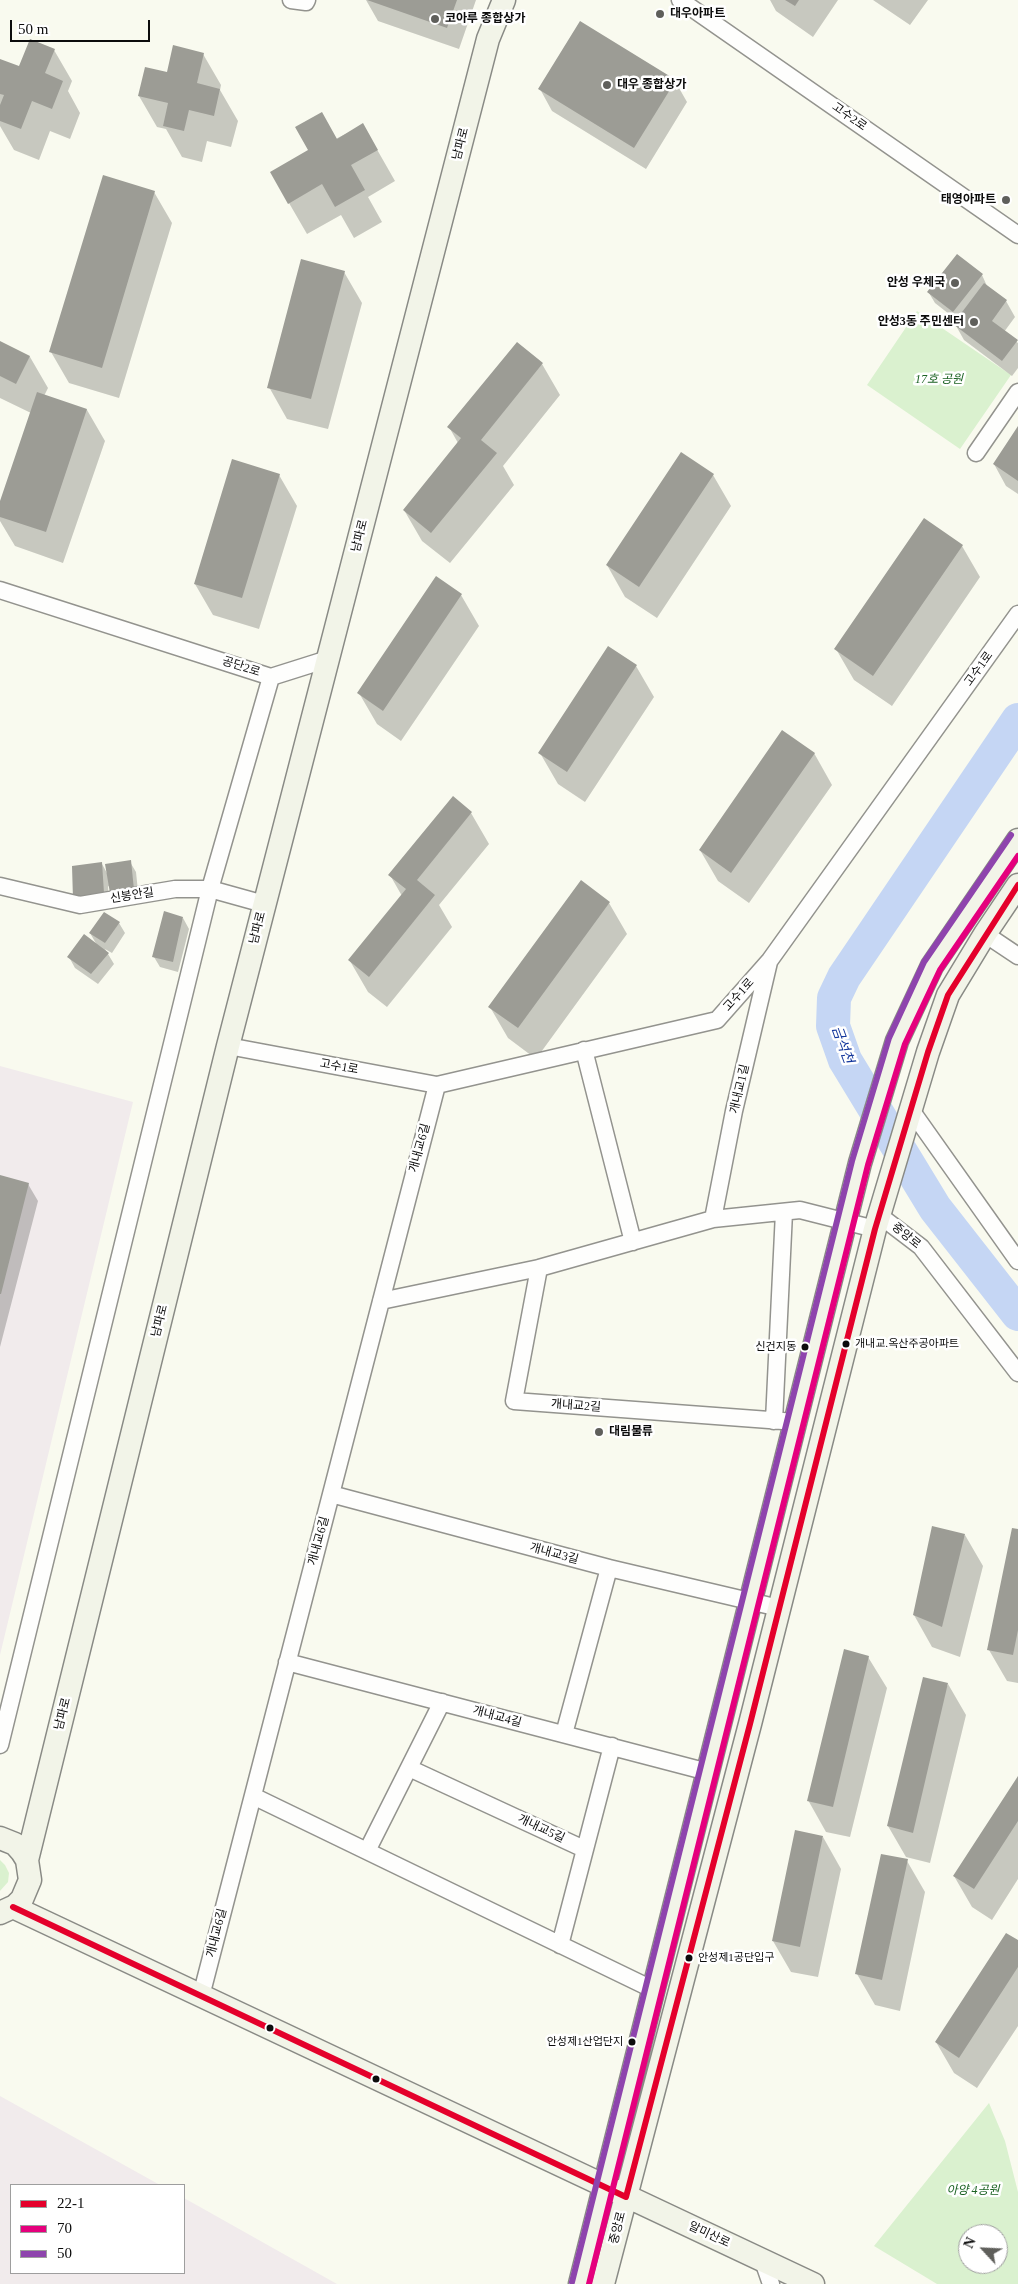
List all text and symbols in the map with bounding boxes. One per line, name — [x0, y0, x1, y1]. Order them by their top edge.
place label: 대우아파트 — [670, 7, 725, 21]
marker: 대우아파트 — [654, 8, 666, 20]
scale bar — [12, 10, 152, 42]
place label: 코아루 종합상가 — [445, 12, 525, 26]
marker: 코아루 종합상가 — [429, 13, 441, 25]
text: 50 m — [18, 21, 48, 37]
place label: 대우 종합상가 — [617, 78, 686, 92]
marker: 대우 종합상가 — [601, 79, 613, 91]
street label: 고수2로 — [829, 100, 869, 134]
street label: 남파로 — [450, 126, 472, 162]
place label: 태영아파트 — [941, 193, 996, 207]
marker: 태영아파트 — [1000, 194, 1012, 206]
place label: 안성 우체국 — [887, 276, 945, 290]
marker: 안성 우체국 — [949, 277, 961, 289]
place label: 안성3동 주민센터 — [878, 315, 964, 329]
marker: 안성3동 주민센터 — [968, 316, 980, 328]
park label: 17호 공원 — [915, 373, 963, 387]
street label: 남파로 — [349, 518, 371, 554]
street label: 고수1로 — [962, 649, 996, 689]
street label: 공단2로 — [220, 654, 262, 680]
street label: 신봉안길 — [109, 885, 155, 907]
street label: 남파로 — [247, 910, 269, 946]
street label: 고수1로 — [721, 976, 757, 1014]
water label: 금석천 — [827, 1024, 857, 1066]
street label: 고수1로 — [318, 1057, 360, 1077]
street label: 개내교1길 — [727, 1063, 753, 1115]
street label: 개내교6길 — [407, 1122, 433, 1174]
street label: 중앙로 — [889, 1220, 923, 1252]
street label: 남파로 — [149, 1303, 171, 1339]
place label: 개내교.옥산주공아파트 — [855, 1337, 959, 1351]
marker: 개내교.옥산주공아파트 — [841, 1339, 851, 1349]
place label: 신건지동 — [756, 1340, 796, 1354]
marker: 신건지동 — [800, 1342, 810, 1352]
street label: 개내교2길 — [550, 1397, 602, 1415]
place label: 대림물류 — [609, 1425, 653, 1439]
marker: 대림물류 — [593, 1426, 605, 1438]
street label: 개내교6길 — [306, 1515, 332, 1567]
street label: 개내교3길 — [528, 1541, 580, 1567]
street label: 남파로 — [52, 1696, 74, 1732]
street label: 개내교4길 — [471, 1704, 523, 1730]
street label: 개내교5길 — [515, 1812, 567, 1846]
street label: 개내교6길 — [204, 1907, 230, 1959]
place label: 안성제1공단입구 — [698, 1951, 774, 1965]
marker: 안성제1공단입구 — [684, 1953, 694, 1963]
unlabelled marker — [265, 2023, 275, 2033]
place label: 안성제1산업단지 — [547, 2035, 623, 2049]
marker: 안성제1산업단지 — [627, 2037, 637, 2047]
unlabelled marker — [371, 2074, 381, 2084]
legend — [10, 2184, 185, 2274]
park label: 아양 4공원 — [946, 2184, 1000, 2198]
text: 22-1 — [57, 2195, 85, 2211]
street label: 중앙로 — [607, 2210, 629, 2246]
street label: 알미산로 — [686, 2219, 732, 2251]
text: 70 — [57, 2220, 72, 2236]
north arrow — [958, 2224, 1008, 2274]
text: N — [961, 2235, 979, 2251]
text: 50 — [57, 2245, 72, 2261]

